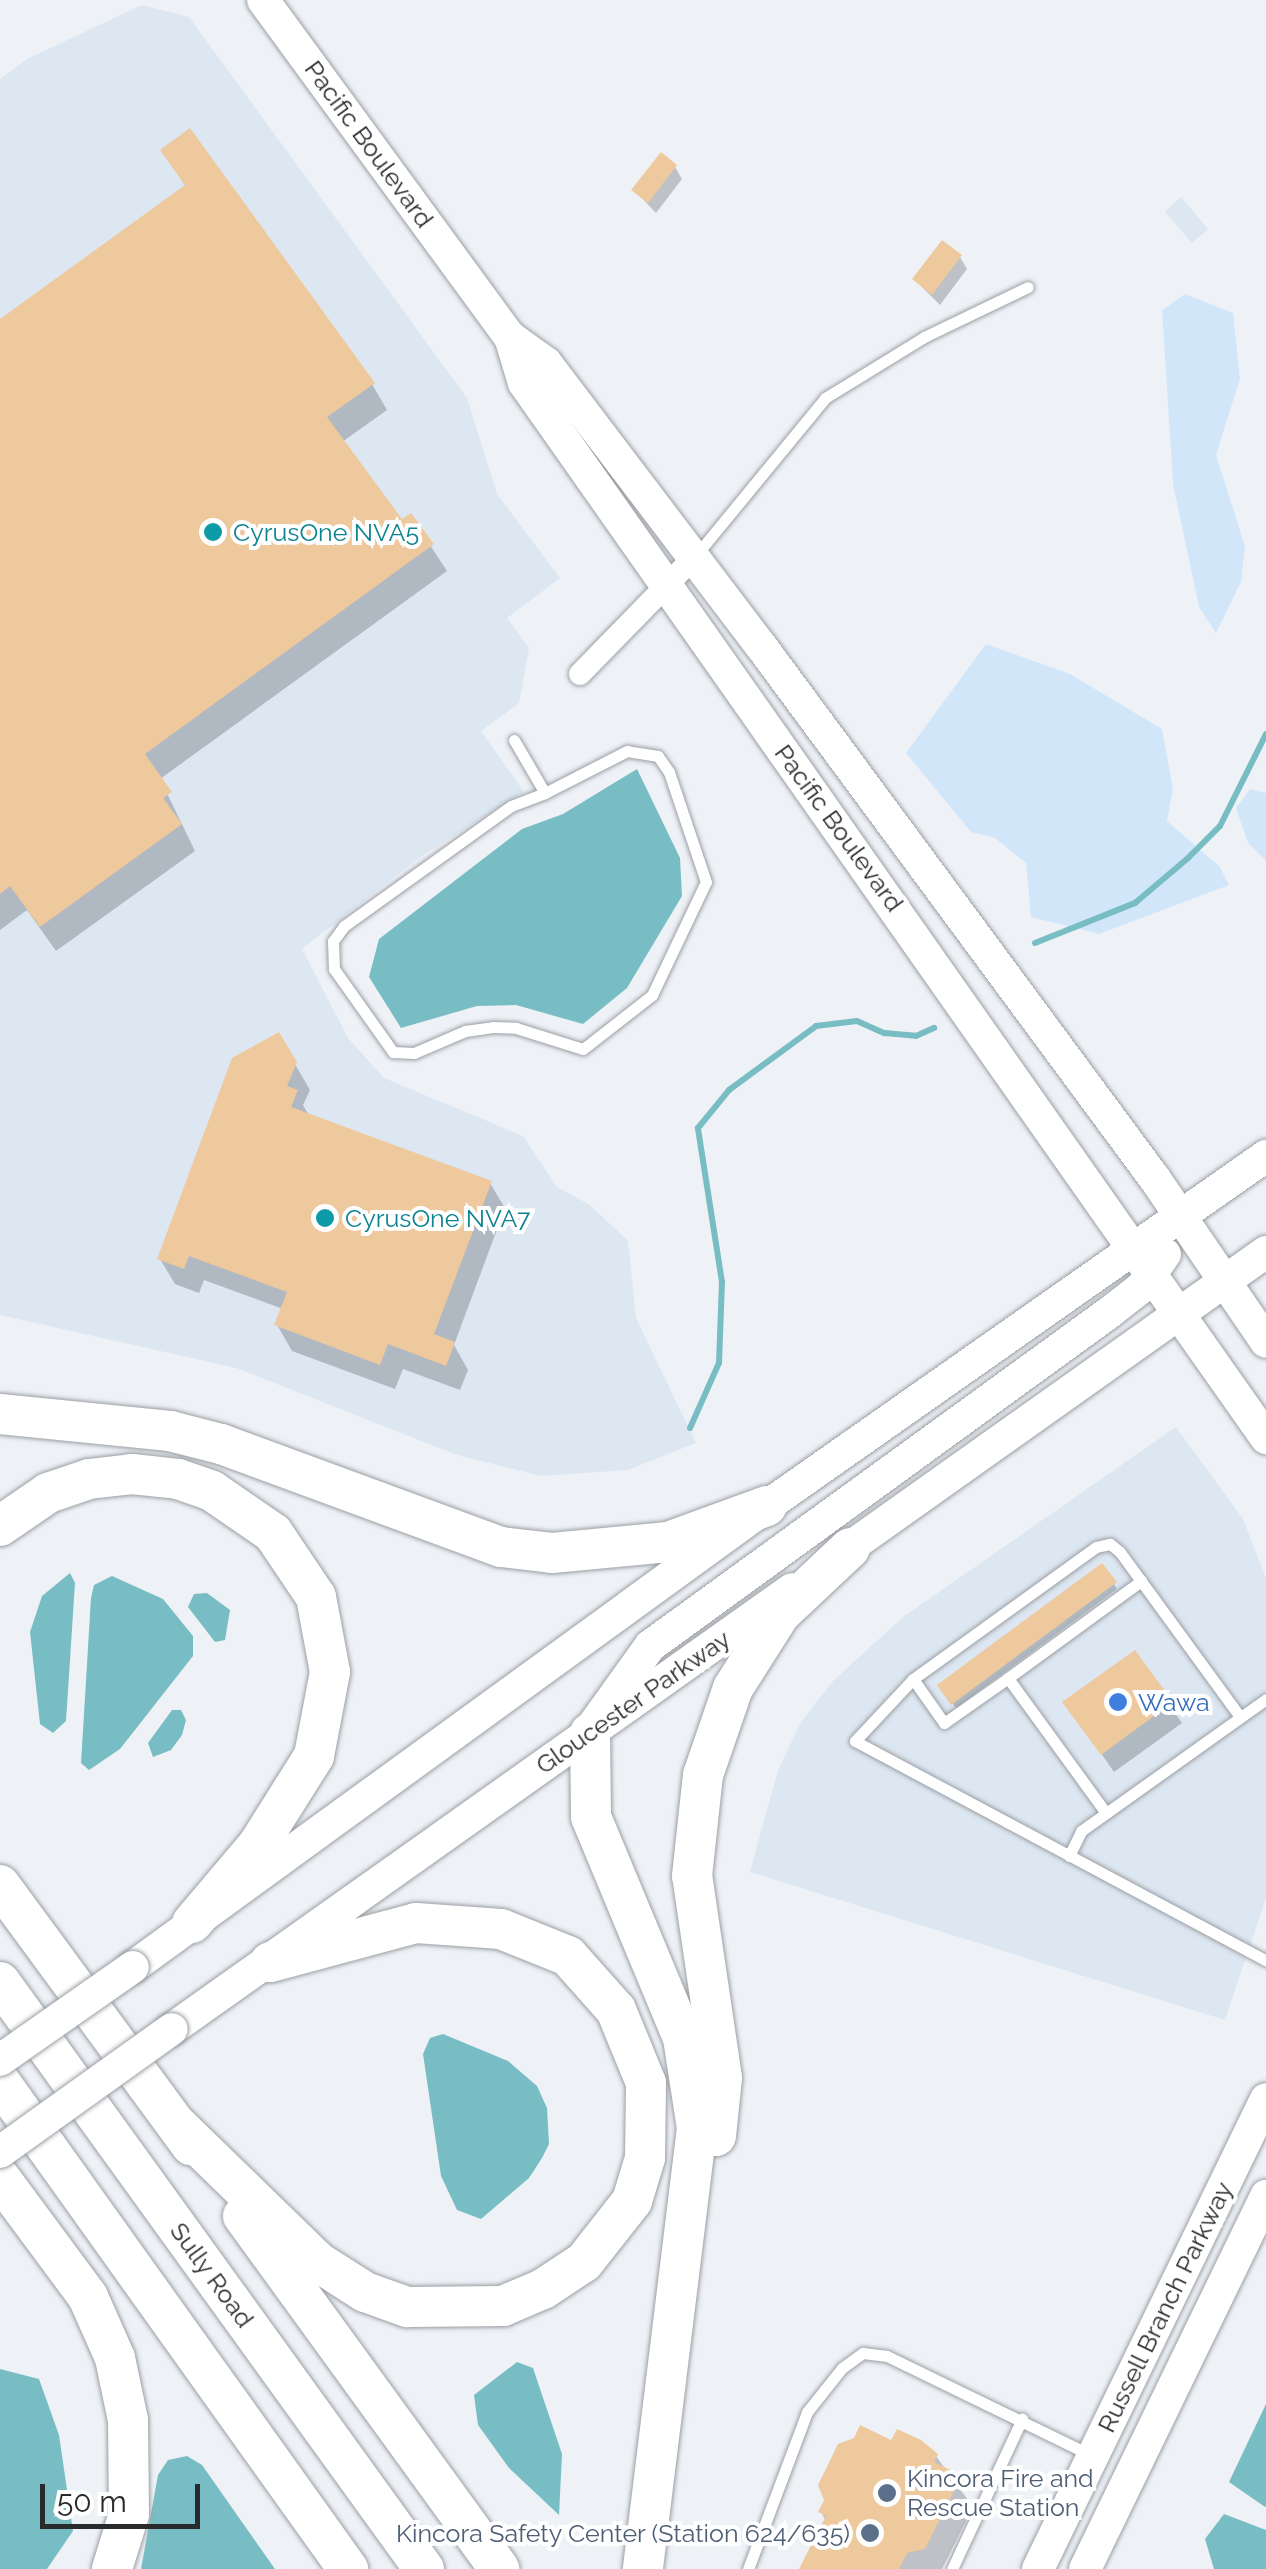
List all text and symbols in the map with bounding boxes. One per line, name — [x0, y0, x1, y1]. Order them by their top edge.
street label: Pacific Boulevard — [298, 55, 440, 233]
place label: CyrusOne NVA5 — [233, 517, 419, 547]
marker: CyrusOne NVA5 — [202, 521, 224, 543]
street label: Pacific Boulevard — [768, 739, 910, 917]
place label: CyrusOne NVA7 — [345, 1203, 530, 1233]
marker: CyrusOne NVA7 — [314, 1207, 336, 1229]
street label: Gloucester Parkway — [530, 1624, 736, 1780]
place label: Wawa — [1138, 1687, 1210, 1717]
marker: Wawa — [1107, 1691, 1129, 1713]
street label: Russell Branch Parkway — [1091, 2176, 1239, 2438]
street label: Sully Road — [164, 2216, 260, 2334]
scale bar — [45, 2464, 205, 2526]
place label: Kincora Fire and Rescue Station — [907, 2464, 1094, 2523]
marker: Kincora Fire and Rescue Station — [876, 2482, 898, 2504]
text: 50 m — [57, 2484, 127, 2519]
place label: Kincora Safety Center (Station 624/635) — [395, 2518, 850, 2548]
marker: Kincora Safety Center (Station 624/635) — [859, 2522, 881, 2544]

